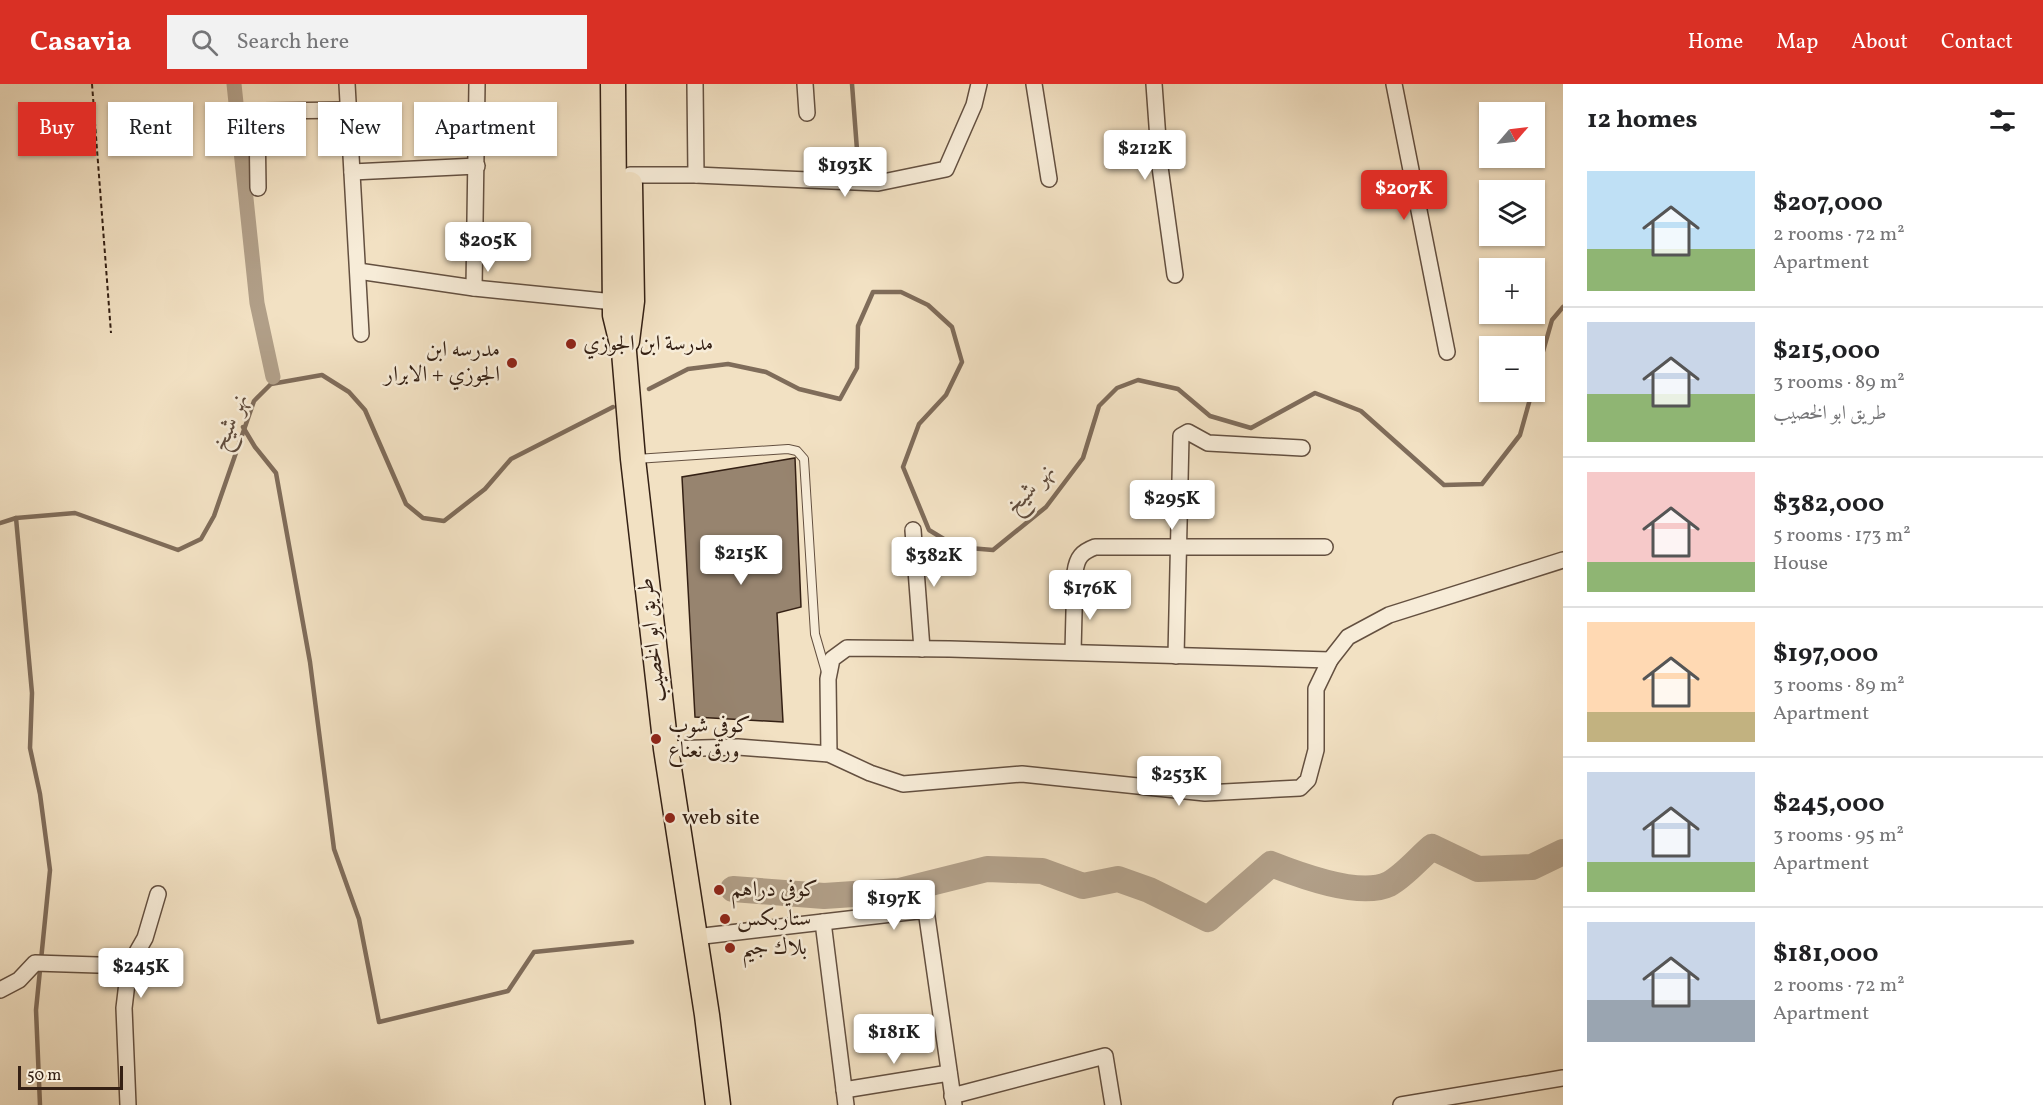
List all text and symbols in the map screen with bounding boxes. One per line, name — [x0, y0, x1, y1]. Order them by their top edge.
search box — [167, 15, 587, 69]
text: Casavia — [30, 23, 131, 62]
icon: search — [188, 26, 221, 59]
text: Search here — [236, 27, 349, 58]
text: Home — [1688, 28, 1743, 57]
text: Map — [1776, 28, 1818, 57]
text: About — [1851, 28, 1908, 57]
text: Contact — [1941, 28, 2013, 57]
chip: Buy — [18, 102, 96, 156]
chip: Rent — [108, 102, 193, 156]
chip: Filters — [205, 102, 306, 156]
chip: New — [318, 102, 402, 156]
chip: Apartment — [414, 102, 557, 156]
north arrow — [1479, 102, 1545, 168]
map controls — [1479, 102, 1545, 402]
text: 12 homes — [1587, 102, 1698, 138]
icon: filters — [1986, 104, 2019, 137]
pin: $212K — [1103, 130, 1187, 181]
text: $212K — [1118, 135, 1172, 163]
pin: $193K — [803, 147, 887, 198]
text: $193K — [818, 152, 872, 180]
pin: $207K — [1362, 170, 1446, 221]
text: $207K — [1375, 175, 1433, 203]
button: layers — [1479, 180, 1545, 246]
text: $207,000 — [1773, 185, 1883, 221]
icon: home — [1635, 195, 1707, 267]
text: 2 rooms · 72 m² — [1773, 221, 1905, 249]
pin: $205K — [446, 222, 530, 273]
text: $205K — [459, 227, 517, 255]
text: Apartment — [1773, 249, 1869, 277]
button: + — [1479, 258, 1545, 324]
place label: مدرسة ابن الجوزي — [583, 329, 713, 360]
text: $215,000 — [1773, 333, 1880, 369]
place label: مدرسه ابن الجوزي + الابرار — [382, 335, 500, 391]
button: − — [1479, 336, 1545, 402]
marker: مدرسة ابن الجوزي — [564, 337, 578, 351]
icon: home — [1635, 346, 1707, 418]
marker: مدرسه ابن الجوزي + الابرار — [505, 356, 519, 370]
text: 3 rooms · 89 m² — [1773, 369, 1905, 397]
water label: نهر شيخ — [204, 388, 260, 457]
text: طريق ابو الخصيب — [1773, 400, 1887, 428]
water label: نهر شيخ — [998, 456, 1066, 524]
pin: $295K — [1130, 480, 1214, 531]
text: $295K — [1144, 485, 1200, 513]
text: $382,000 — [1773, 486, 1884, 522]
icon: home — [1635, 496, 1707, 568]
text: 5 rooms · 173 m² — [1773, 522, 1911, 550]
pin: $215K — [699, 535, 783, 586]
pin: $382K — [892, 537, 976, 588]
text: $215K — [714, 540, 768, 568]
text: $382K — [906, 542, 962, 570]
text: House — [1773, 550, 1828, 578]
pin: $176K — [1048, 570, 1132, 621]
text: $176K — [1063, 575, 1117, 603]
street label: طريق ابو الخصيب — [631, 576, 675, 704]
text: $197,000 — [1773, 636, 1878, 672]
icon: home — [1635, 646, 1707, 718]
text: 3 rooms · 89 m² — [1773, 672, 1905, 700]
text: Apartment — [1773, 700, 1869, 728]
place label: كوفي شوب ورق نعناع — [668, 711, 751, 768]
marker: كوفي شوب ورق نعناع — [649, 732, 663, 746]
pin: $253K — [1137, 756, 1221, 807]
text: $253K — [1151, 761, 1207, 789]
text: $245,000 — [1773, 786, 1885, 822]
icon: home — [1635, 796, 1707, 868]
place label: web site — [682, 803, 760, 834]
marker: web site — [663, 811, 677, 825]
text: 3 rooms · 95 m² — [1773, 822, 1904, 850]
text: Apartment — [1773, 850, 1869, 878]
place label: كوفي دراهم — [731, 875, 818, 909]
pin: $197K — [852, 880, 936, 931]
marker: كوفي دراهم — [712, 883, 726, 897]
text: $197K — [867, 885, 921, 913]
place label: ستاربكس — [737, 904, 811, 935]
marker: ستاربكس — [718, 912, 732, 926]
place label: بلاك جيم — [742, 933, 807, 968]
text: $181,000 — [1773, 936, 1879, 972]
marker: بلاك جيم — [723, 941, 737, 955]
icon: home — [1635, 946, 1707, 1018]
pin: $245K — [99, 948, 183, 999]
text: $245K — [112, 953, 170, 981]
text: 2 rooms · 72 m² — [1773, 972, 1905, 1000]
text: Apartment — [1773, 1000, 1869, 1028]
pin: $181K — [852, 1014, 936, 1065]
text: $181K — [868, 1019, 920, 1047]
scale bar — [18, 1063, 123, 1090]
text: 50 m — [27, 1065, 61, 1087]

